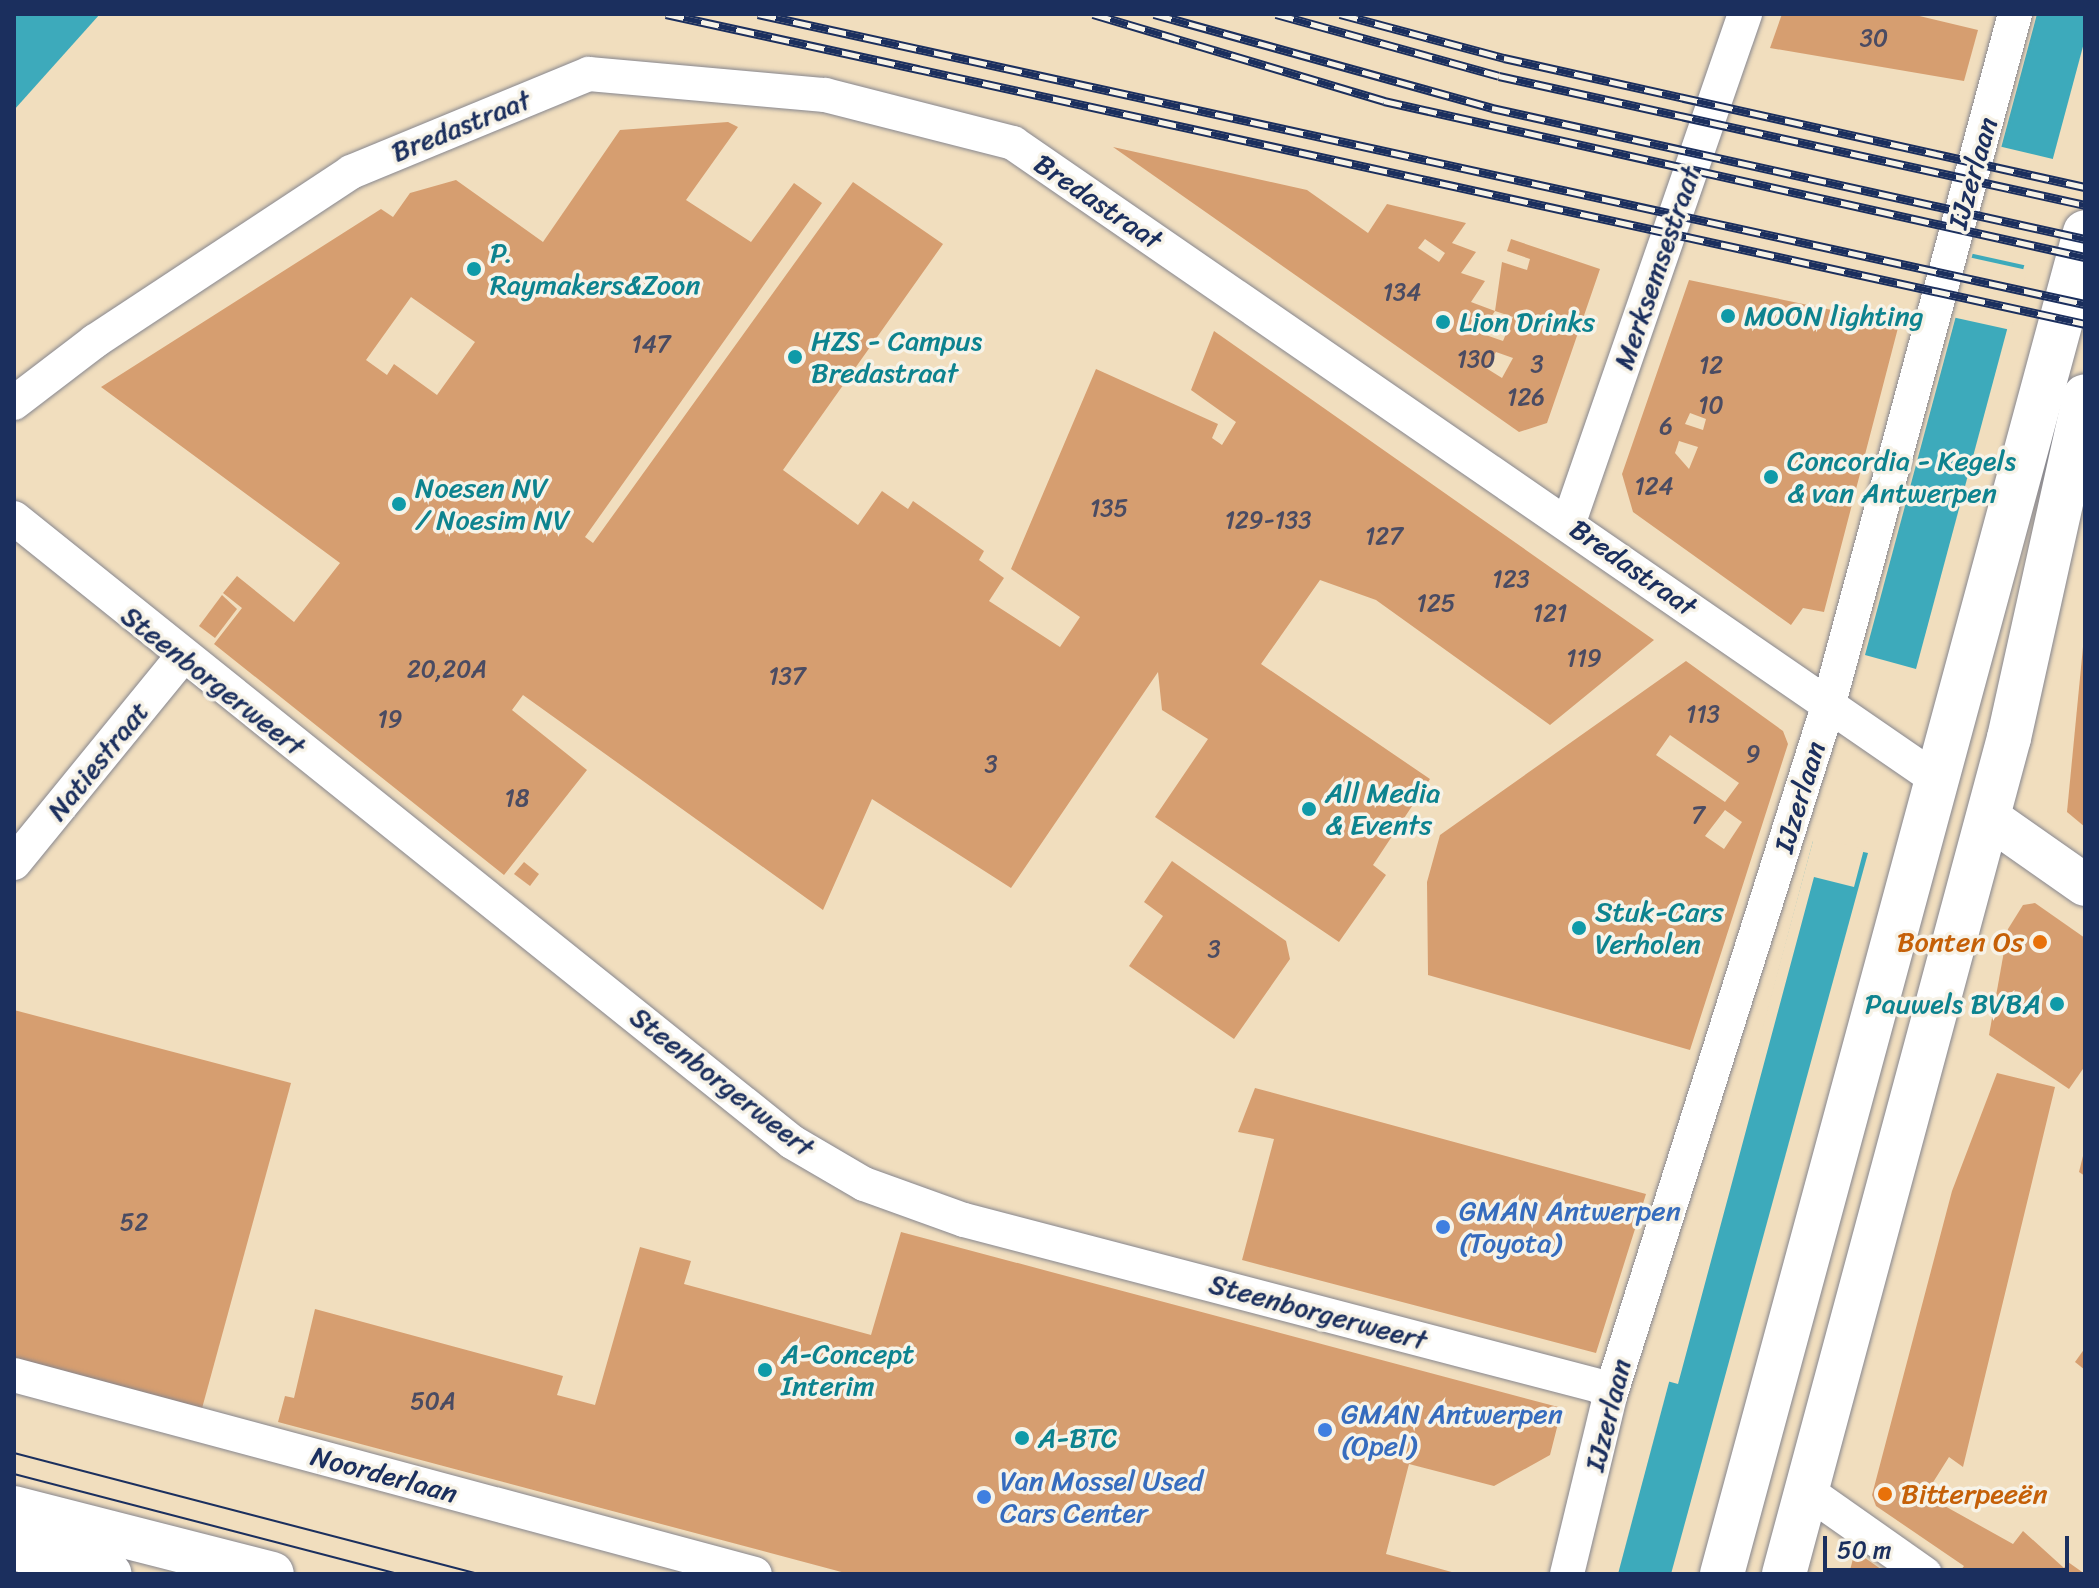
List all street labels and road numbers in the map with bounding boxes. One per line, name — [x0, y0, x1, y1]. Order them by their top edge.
street label: Bredastraat — [387, 83, 535, 169]
street label: IJzerlaan — [1941, 113, 2005, 233]
street label: Bredastraat — [1028, 147, 1168, 257]
street label: Merksemsestraat — [1607, 162, 1707, 374]
street label: Bredastraat — [1563, 512, 1703, 624]
street label: Steenborgerweert — [114, 599, 312, 763]
street label: Natiestraat — [40, 695, 156, 827]
street label: IJzerlaan — [1767, 737, 1833, 857]
street label: Steenborgerweert — [623, 1000, 821, 1164]
street label: Steenborgerweert — [1205, 1267, 1431, 1357]
street label: IJzerlaan — [1578, 1355, 1638, 1475]
street label: Noorderlaan — [307, 1439, 461, 1511]

